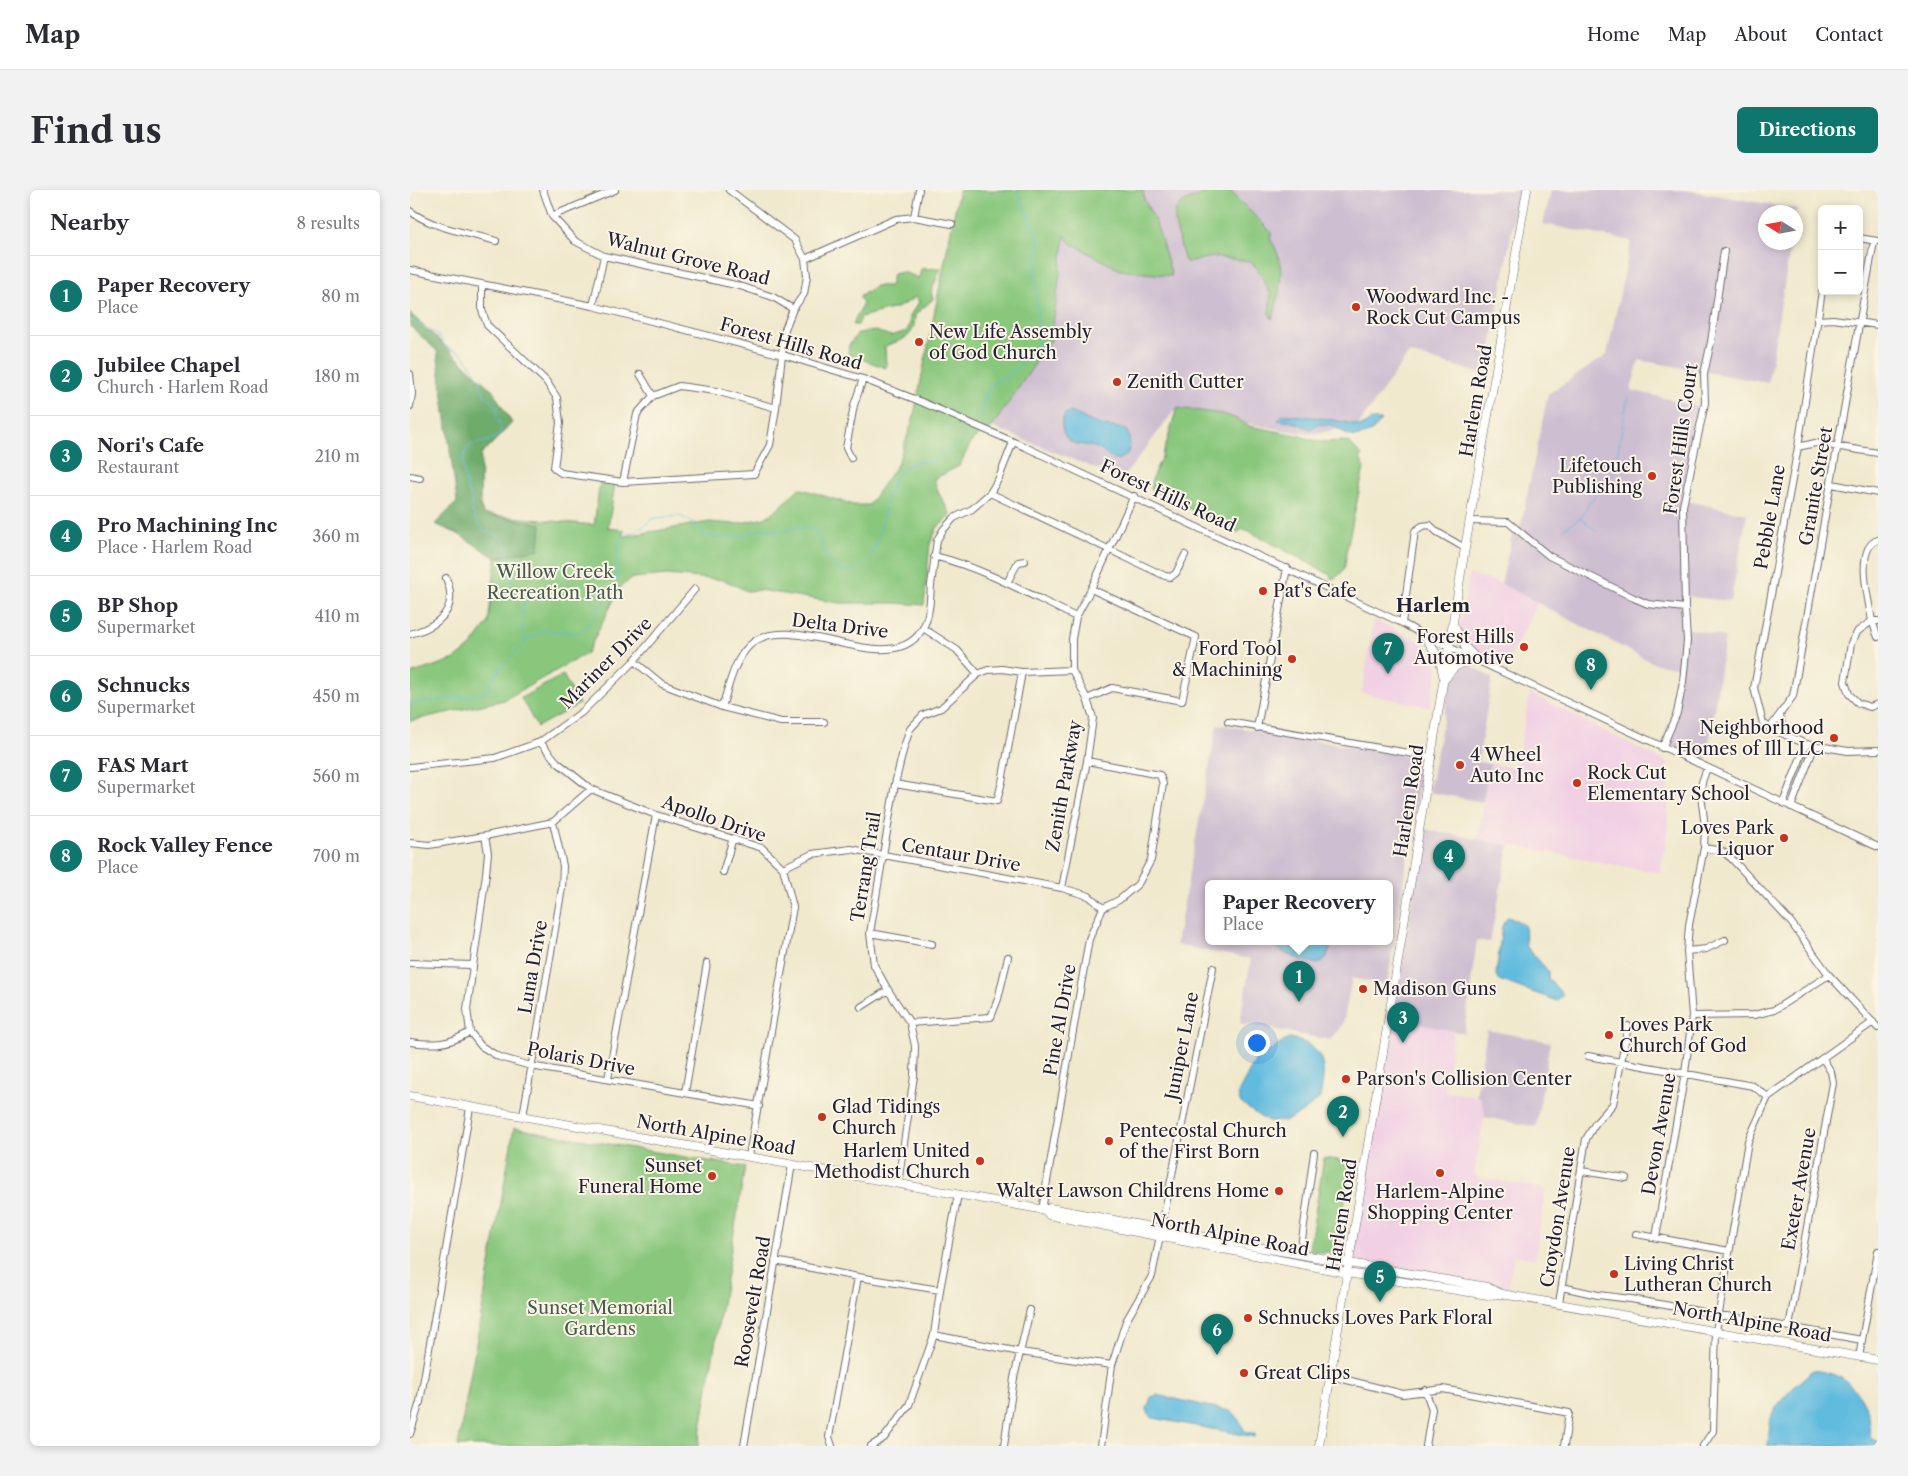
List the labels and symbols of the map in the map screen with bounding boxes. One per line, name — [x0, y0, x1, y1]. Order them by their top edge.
north arrow — [1758, 205, 1803, 250]
street label: Walnut Grove Road — [603, 228, 772, 290]
place label: Woodward Inc. - Rock Cut Campus — [1365, 286, 1521, 329]
marker: Woodward Inc. - Rock Cut Campus — [1350, 301, 1362, 313]
street label: Forest Hills Road — [717, 313, 865, 375]
place label: New Life Assembly of God Church — [929, 321, 1093, 364]
marker: New Life Assembly of God Church — [913, 336, 925, 348]
street label: Harlem Road — [1455, 343, 1497, 459]
street label: Forest Hills Court — [1659, 361, 1703, 516]
place label: Zenith Cutter — [1127, 371, 1244, 393]
marker: Zenith Cutter — [1111, 376, 1123, 388]
street label: Granite Street — [1795, 424, 1837, 547]
street label: Forest Hills Road — [1097, 455, 1239, 537]
place label: Lifetouch Publishing — [1552, 455, 1642, 498]
street label: Pebble Lane — [1750, 463, 1790, 571]
marker: Lifetouch Publishing — [1646, 470, 1658, 482]
park label: Willow Creek Recreation Path — [486, 561, 624, 604]
place label: Pat's Cafe — [1273, 580, 1357, 602]
marker: Pat's Cafe — [1257, 585, 1269, 597]
district label: Harlem — [1396, 594, 1470, 617]
street label: Delta Drive — [790, 609, 890, 643]
street label: Mariner Drive — [556, 613, 656, 713]
place label: Forest Hills Automotive — [1413, 626, 1514, 669]
pin: 7 — [1372, 633, 1404, 674]
place label: Ford Tool & Machining — [1171, 638, 1282, 681]
marker: Forest Hills Automotive — [1518, 641, 1530, 653]
pin: 8 — [1575, 649, 1607, 690]
marker: Ford Tool & Machining — [1286, 653, 1298, 665]
street label: Zenith Parkway — [1042, 717, 1087, 854]
place label: Neighborhood Homes of Ill LLC — [1677, 717, 1824, 760]
marker: Neighborhood Homes of Ill LLC — [1828, 732, 1840, 744]
street label: Harlem Road — [1389, 743, 1429, 859]
place label: 4 Wheel Auto Inc — [1469, 744, 1544, 787]
marker: 4 Wheel Auto Inc — [1454, 759, 1466, 771]
place label: Rock Cut Elementary School — [1587, 762, 1750, 805]
marker: Rock Cut Elementary School — [1571, 777, 1583, 789]
street label: Apollo Drive — [658, 791, 769, 847]
street label: Terrang Trail — [846, 810, 886, 924]
place label: Loves Park Liquor — [1681, 817, 1776, 860]
marker: Loves Park Liquor — [1778, 832, 1790, 844]
street label: Centaur Drive — [900, 834, 1022, 876]
pin: 4 — [1433, 840, 1465, 881]
street label: Luna Drive — [514, 918, 552, 1016]
pin: 1 — [1283, 961, 1315, 1002]
street label: Pine Al Drive — [1039, 962, 1081, 1078]
place label: Madison Guns — [1373, 978, 1497, 1000]
marker: Madison Guns — [1357, 983, 1369, 995]
street label: Juniper Lane — [1160, 990, 1203, 1105]
pin: 3 — [1387, 1002, 1419, 1043]
place label: Loves Park Church of God — [1619, 1014, 1747, 1057]
marker: Loves Park Church of God — [1603, 1029, 1615, 1041]
your location — [1244, 1030, 1270, 1056]
street label: Polaris Drive — [525, 1038, 637, 1080]
place label: Parson's Collision Center — [1356, 1068, 1572, 1090]
street label: Devon Avenue — [1637, 1071, 1681, 1197]
marker: Parson's Collision Center — [1340, 1073, 1352, 1085]
place label: Glad Tidings Church — [832, 1096, 940, 1139]
pin: 2 — [1327, 1096, 1359, 1137]
street label: North Alpine Road — [635, 1110, 797, 1160]
marker: Glad Tidings Church — [816, 1111, 828, 1123]
place label: Pentecostal Church of the First Born — [1119, 1120, 1287, 1163]
street label: Exeter Avenue — [1777, 1126, 1821, 1252]
marker: Pentecostal Church of the First Born — [1103, 1135, 1115, 1147]
place label: Harlem United Methodist Church — [814, 1140, 970, 1183]
street label: Croydon Avenue — [1536, 1145, 1580, 1289]
place label: Sunset Funeral Home — [578, 1155, 703, 1198]
marker: Harlem United Methodist Church — [974, 1155, 986, 1167]
street label: Harlem Road — [1322, 1157, 1362, 1273]
marker: Harlem-Alpine Shopping Center — [1434, 1167, 1446, 1179]
marker: Sunset Funeral Home — [706, 1170, 718, 1182]
place label: Walter Lawson Childrens Home — [995, 1180, 1269, 1202]
place label: Harlem-Alpine Shopping Center — [1367, 1181, 1513, 1224]
marker: Walter Lawson Childrens Home — [1273, 1185, 1285, 1197]
street label: North Alpine Road — [1149, 1209, 1311, 1261]
street label: Roosevelt Road — [731, 1235, 775, 1369]
place label: Living Christ Lutheran Church — [1624, 1253, 1772, 1296]
pin: 5 — [1364, 1261, 1396, 1302]
marker: Living Christ Lutheran Church — [1608, 1268, 1620, 1280]
park label: Sunset Memorial Gardens — [527, 1297, 673, 1340]
street label: North Alpine Road — [1671, 1297, 1833, 1347]
place label: Schnucks Loves Park Floral — [1258, 1307, 1493, 1329]
marker: Schnucks Loves Park Floral — [1242, 1312, 1254, 1324]
pin: 6 — [1201, 1314, 1233, 1355]
place label: Great Clips — [1254, 1362, 1350, 1384]
marker: Great Clips — [1238, 1367, 1250, 1379]

